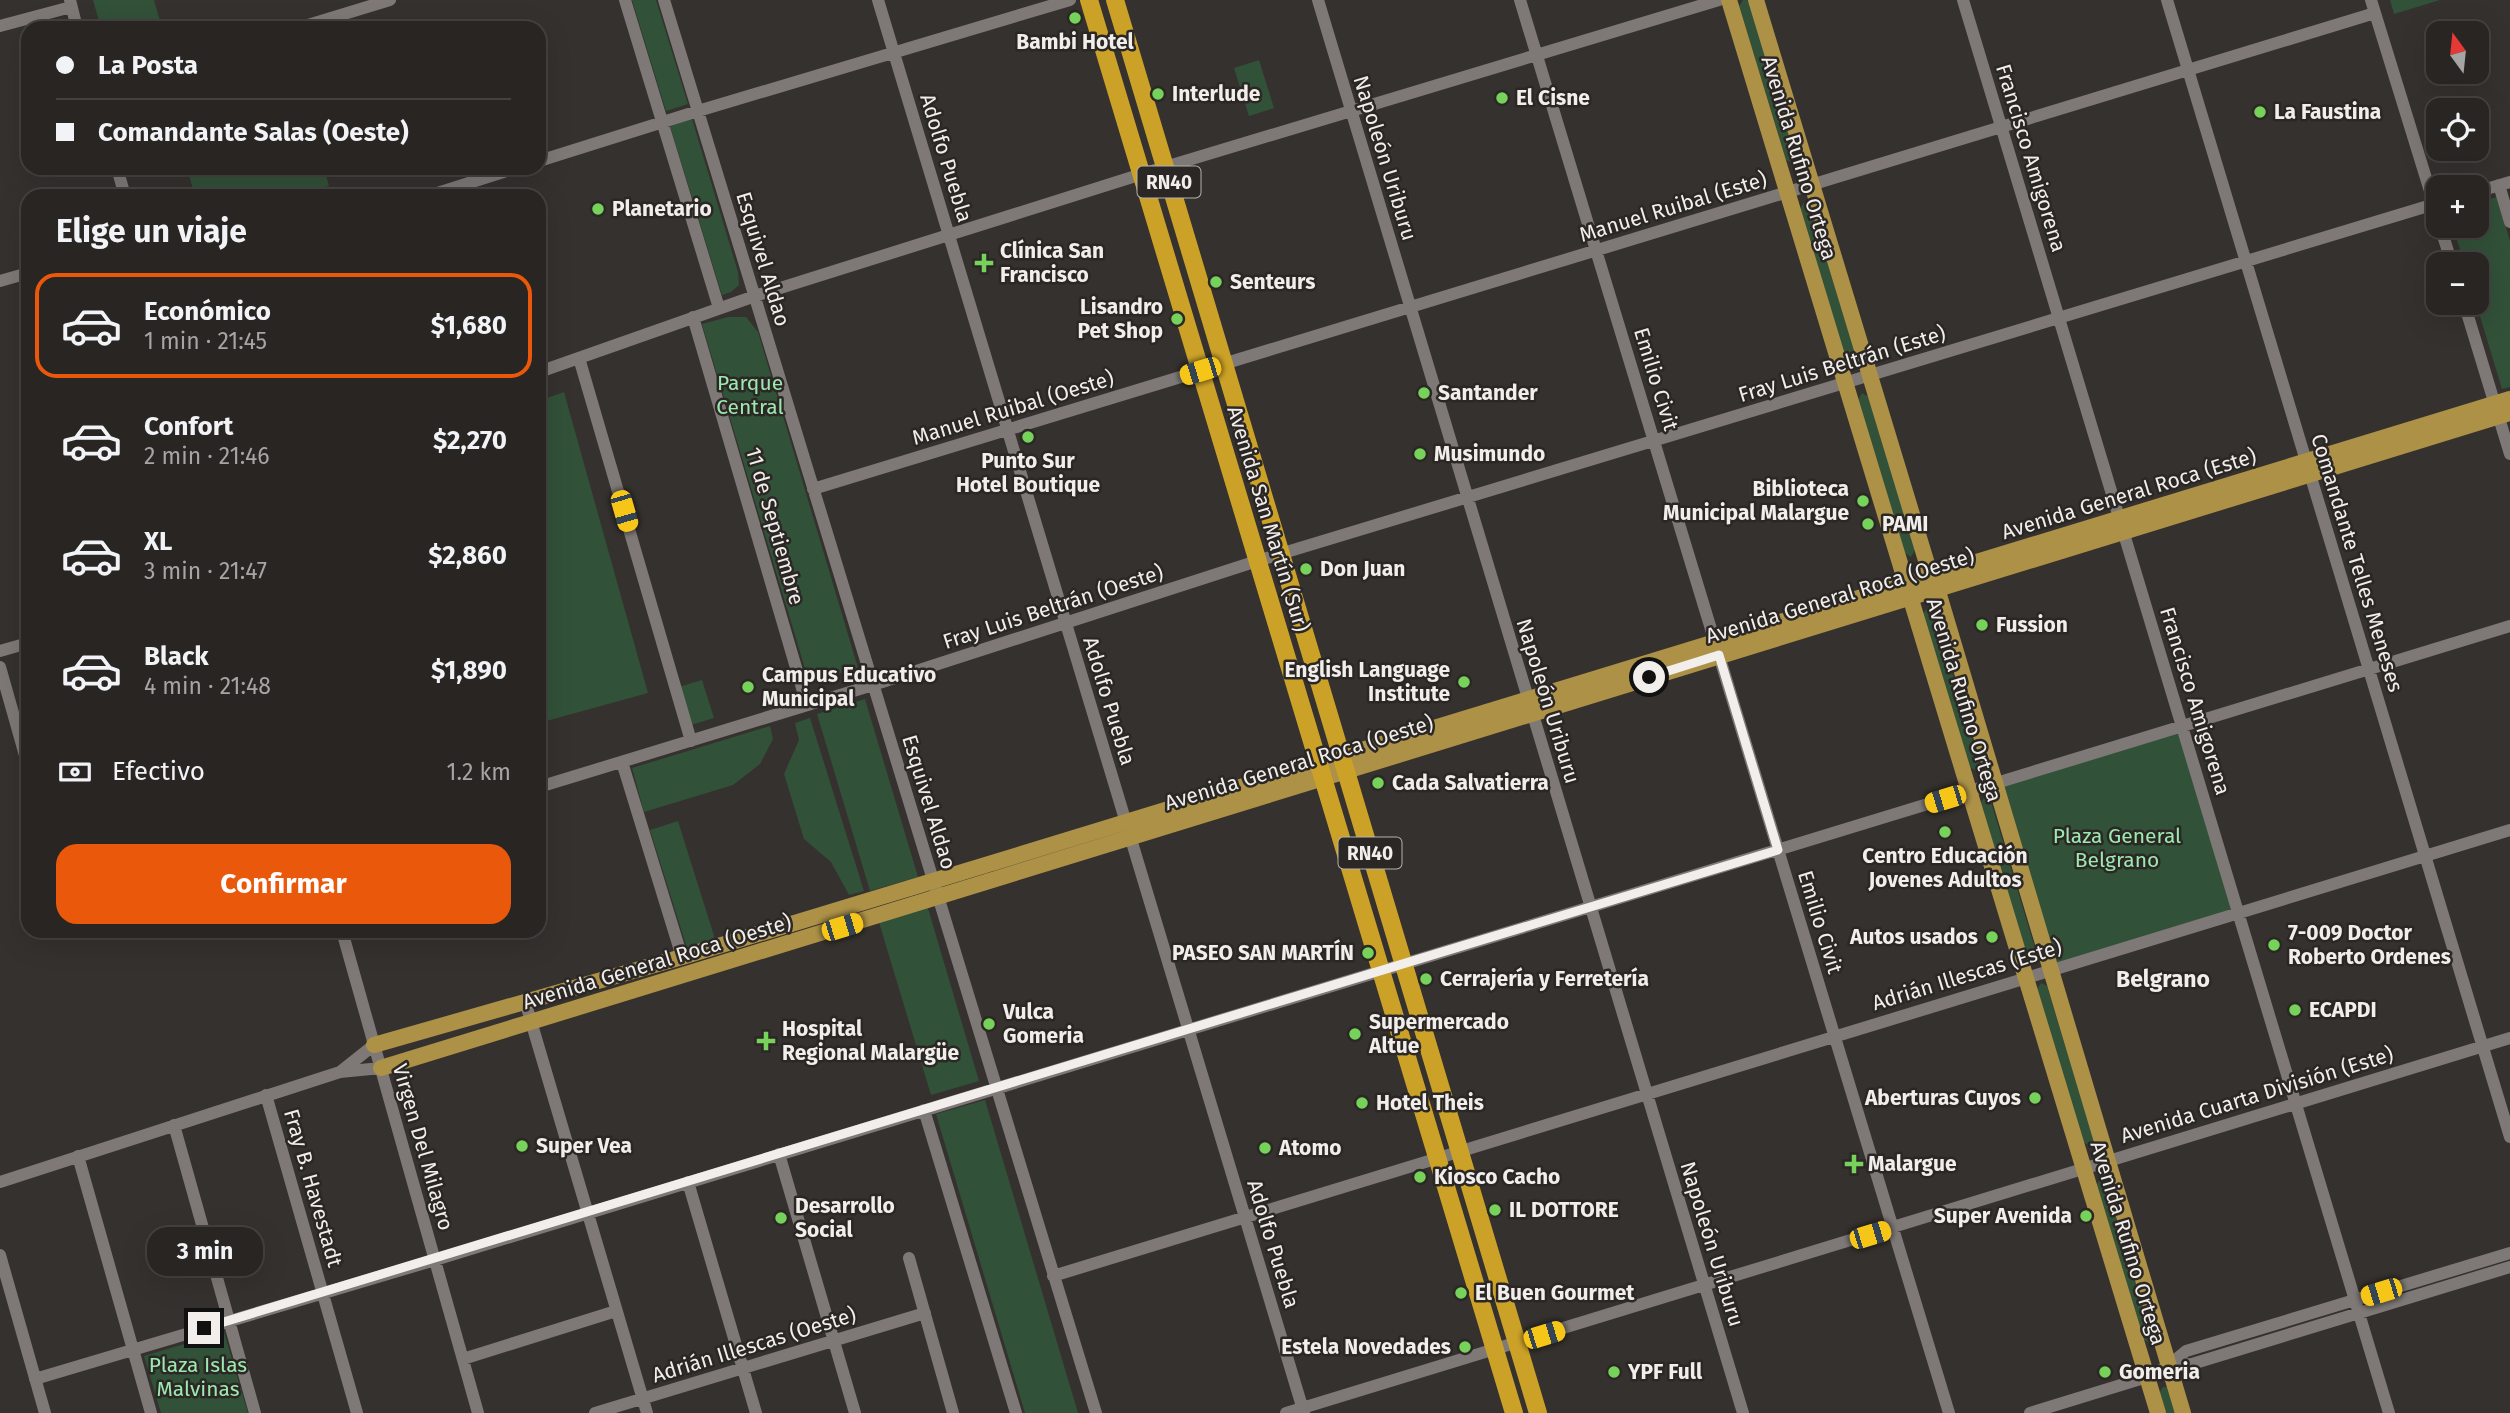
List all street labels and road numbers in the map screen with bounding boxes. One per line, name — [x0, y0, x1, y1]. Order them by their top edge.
street label: Avenida Rufino Ortega — [1756, 53, 1842, 263]
street label: Francisco Amigorena — [1990, 61, 2072, 255]
street label: Napoleón Uriburu — [1348, 72, 1422, 244]
street label: Adolfo Puebla — [914, 91, 978, 225]
road number: RN40 — [1138, 166, 1200, 198]
street label: Manuel Ruibal (Este) — [1576, 166, 1770, 248]
street label: Esquivel Aldao — [730, 189, 796, 329]
street label: Fray Luis Beltrán (Este) — [1735, 320, 1949, 408]
street label: Emilio Civit — [1628, 324, 1684, 434]
street label: Manuel Ruibal (Oeste) — [909, 365, 1117, 451]
street label: Avenida San Martín (Sur) — [1221, 403, 1315, 635]
street label: Comandante Telles Meneses — [2305, 431, 2409, 695]
street label: Avenida General Roca (Este) — [1998, 443, 2260, 545]
street label: 11 de Septiembre — [740, 444, 810, 608]
street label: Avenida General Roca (Oeste) — [1702, 543, 1978, 649]
street label: Fray Luis Beltrán (Oeste) — [939, 559, 1167, 655]
street label: Avenida Rufino Ortega — [1921, 595, 2007, 805]
street label: Francisco Amigorena — [2154, 604, 2236, 798]
street label: Napoleón Uriburu — [1511, 615, 1585, 787]
street label: Adolfo Puebla — [1077, 634, 1141, 768]
street label: Avenida General Roca (Oeste) — [1161, 710, 1437, 816]
street label: Esquivel Aldao — [896, 732, 962, 872]
road number: RN40 — [1338, 838, 1402, 868]
street label: Emilio Civit — [1792, 867, 1848, 977]
street label: Avenida General Roca (Oeste) — [519, 909, 795, 1015]
street label: Adrián Illescas (Este) — [1869, 934, 2065, 1016]
street label: Avenida Cuarta División (Este) — [2117, 1041, 2397, 1149]
street label: Virgen Del Milagro — [387, 1061, 459, 1233]
street label: Fray B. Havestadt — [278, 1106, 348, 1270]
street label: Avenida Rufino Ortega — [2085, 1138, 2171, 1348]
street label: Napoleón Uriburu — [1675, 1158, 1749, 1330]
street label: Adolfo Puebla — [1241, 1177, 1305, 1311]
street label: Adrián Illescas (Oeste) — [649, 1302, 859, 1388]

